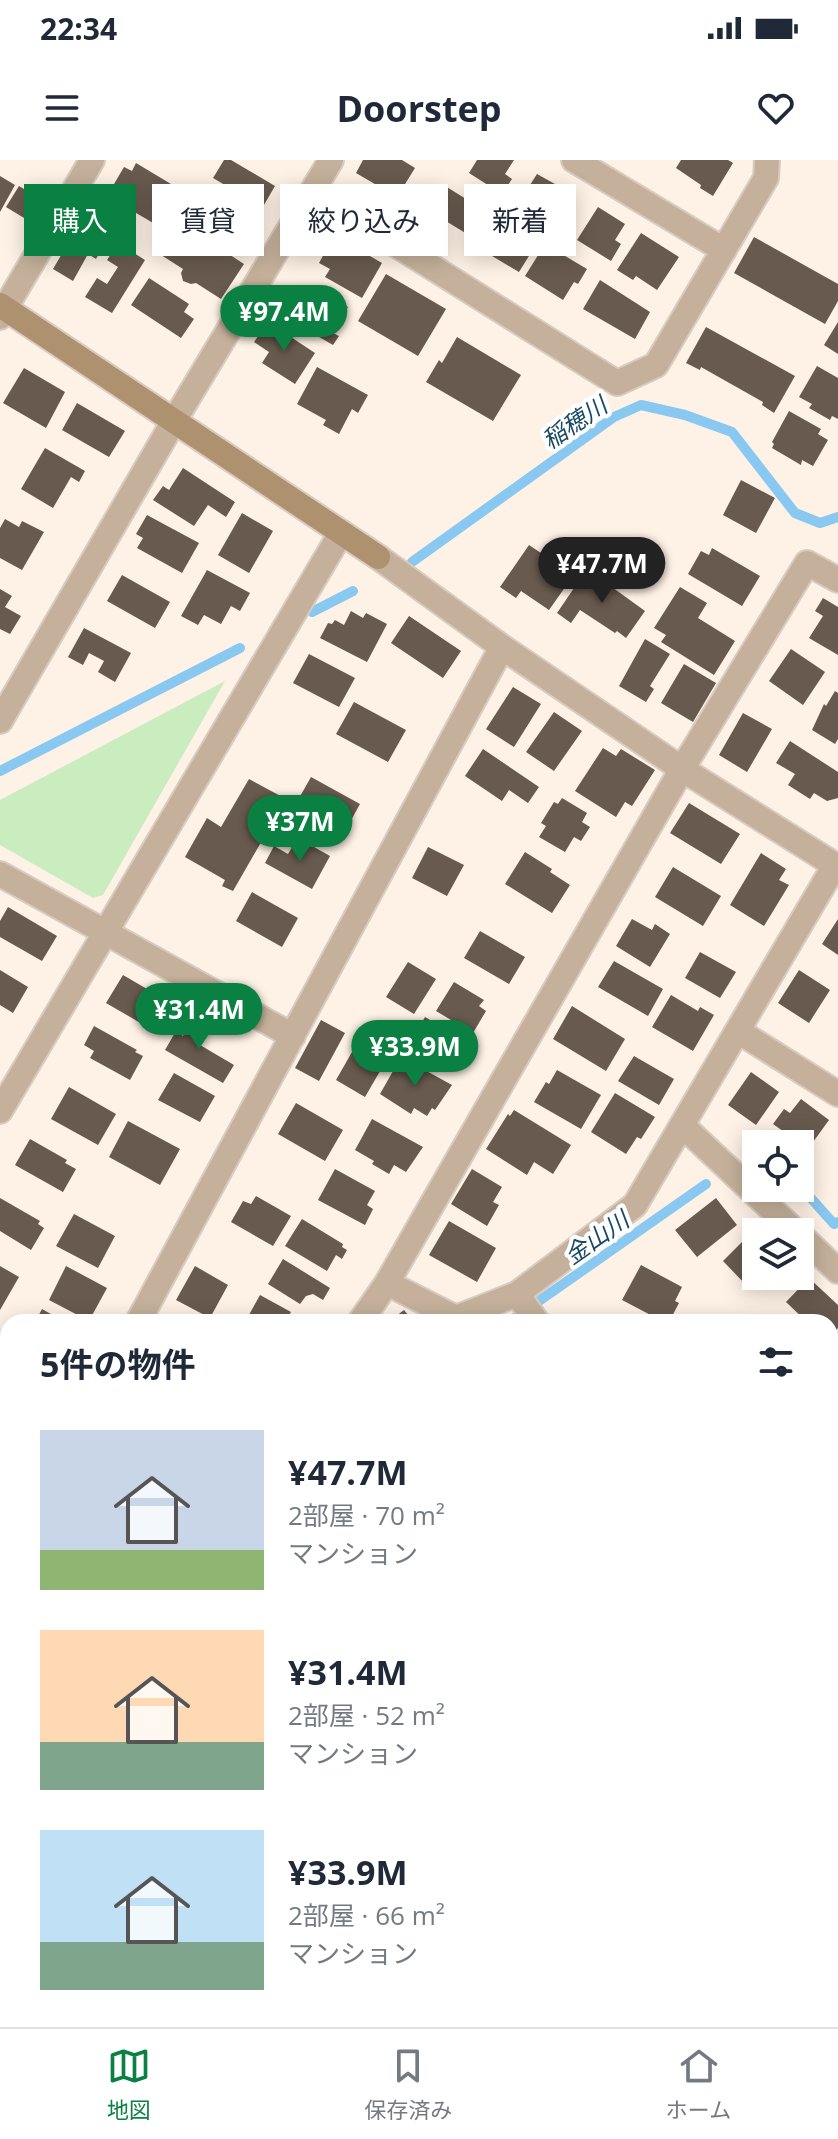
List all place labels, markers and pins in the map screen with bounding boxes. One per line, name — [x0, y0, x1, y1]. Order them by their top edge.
pin: ¥97.4M — [219, 285, 349, 353]
pin: ¥47.7M — [537, 537, 667, 605]
pin: ¥37M — [253, 795, 347, 863]
pin: ¥31.4M — [134, 983, 264, 1051]
pin: ¥33.9M — [350, 1020, 480, 1088]

